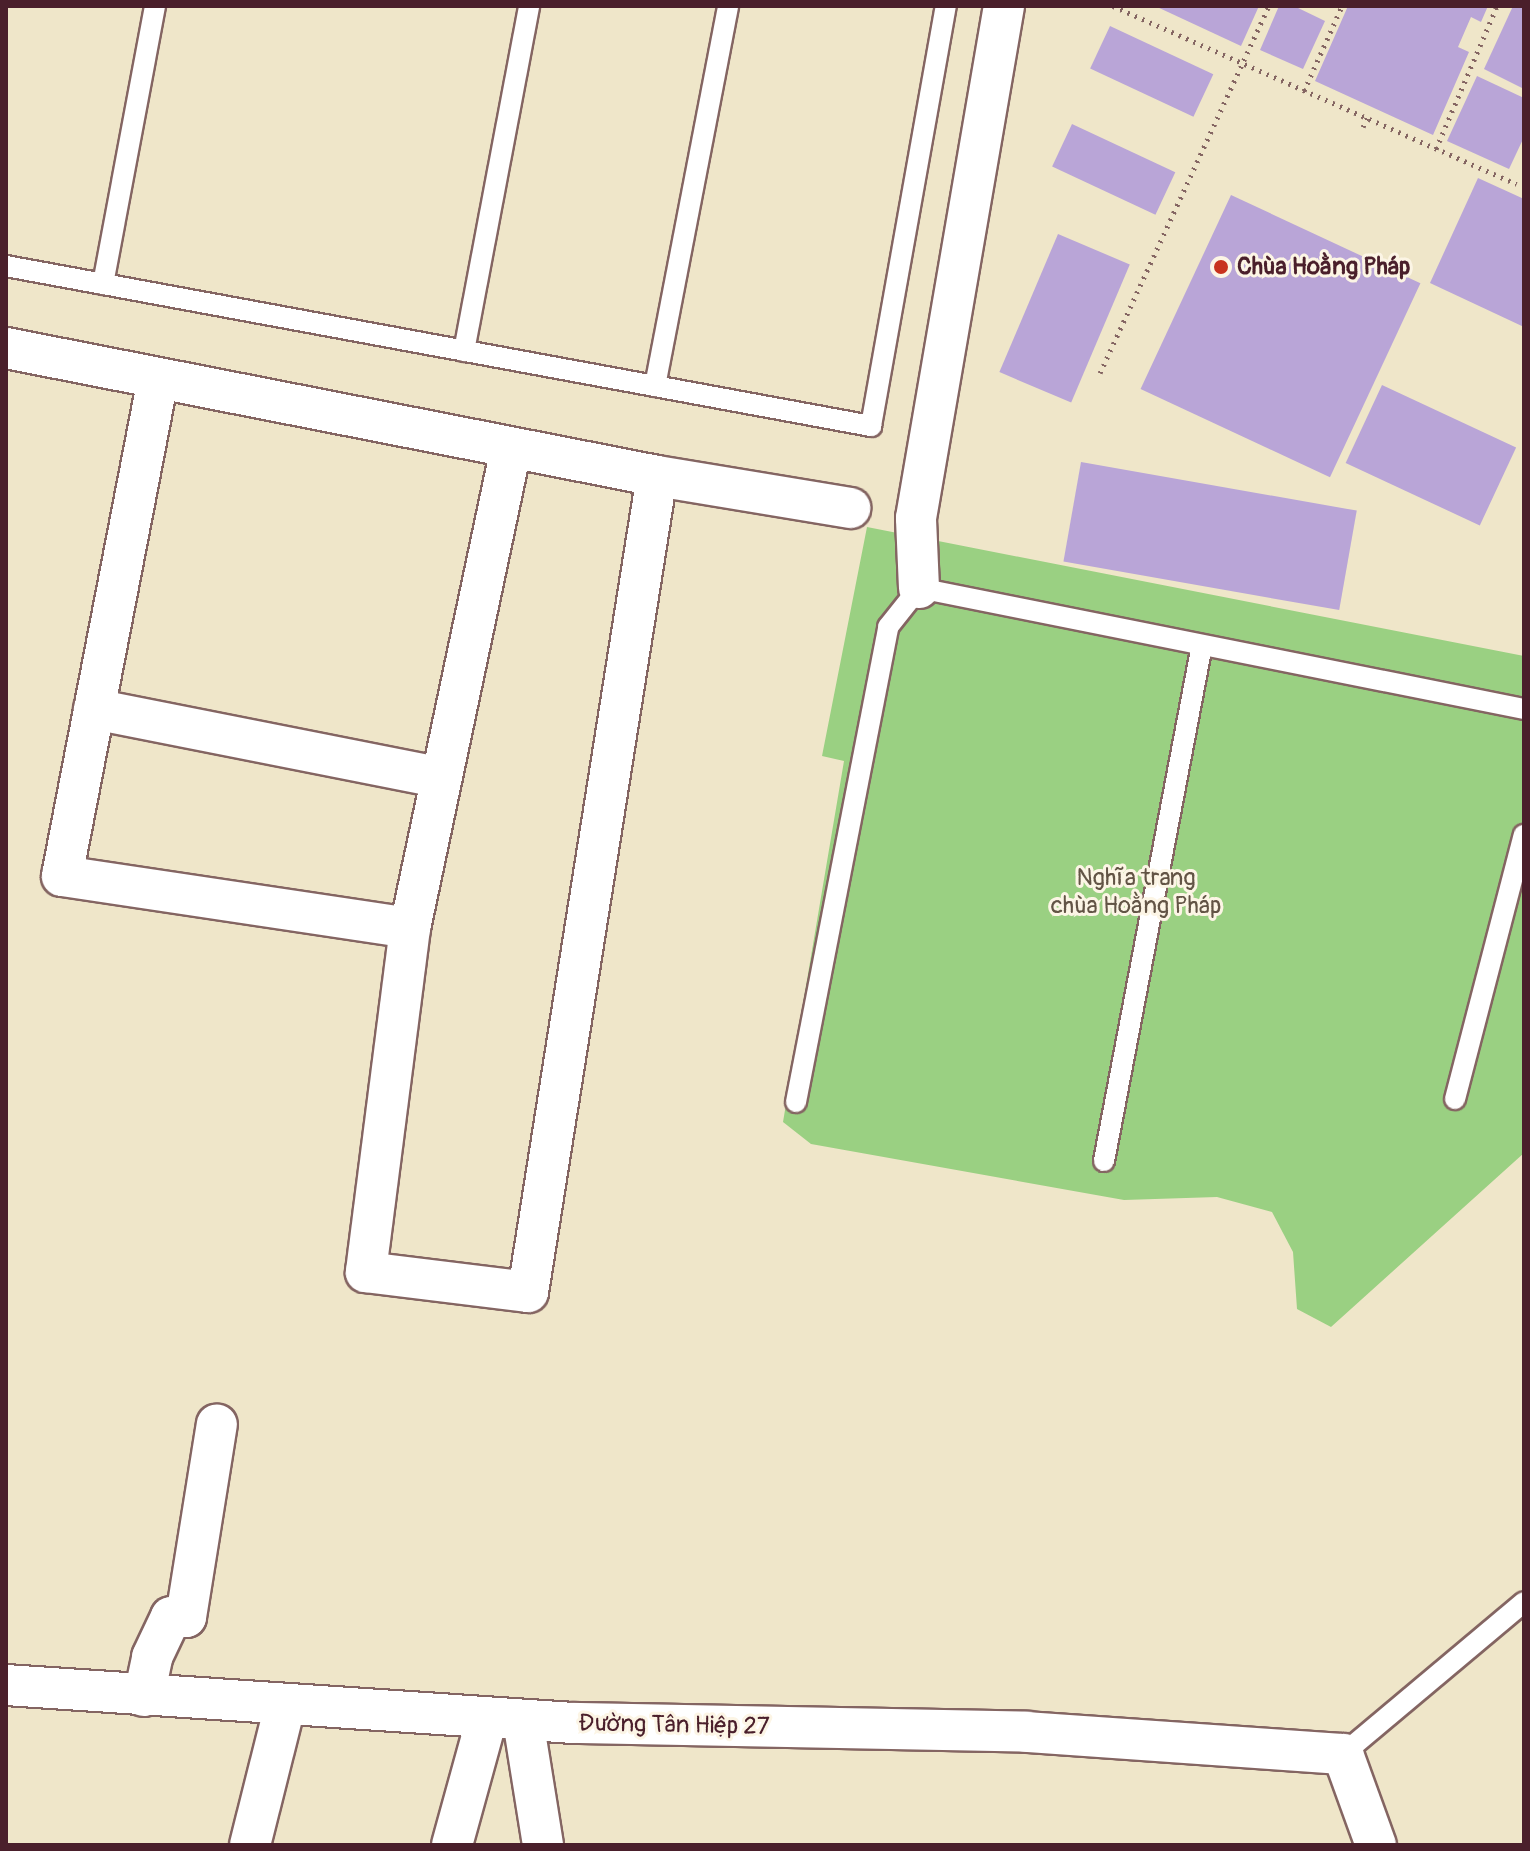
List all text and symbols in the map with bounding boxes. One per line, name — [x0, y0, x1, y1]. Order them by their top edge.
place label: Chùa Hoằng Pháp — [1237, 253, 1410, 281]
marker: Chùa Hoằng Pháp — [1212, 258, 1230, 276]
park label: Nghĩa trang chùa Hoằng Pháp — [1051, 864, 1221, 920]
street label: Đường Tân Hiệp 27 — [578, 1709, 770, 1741]

